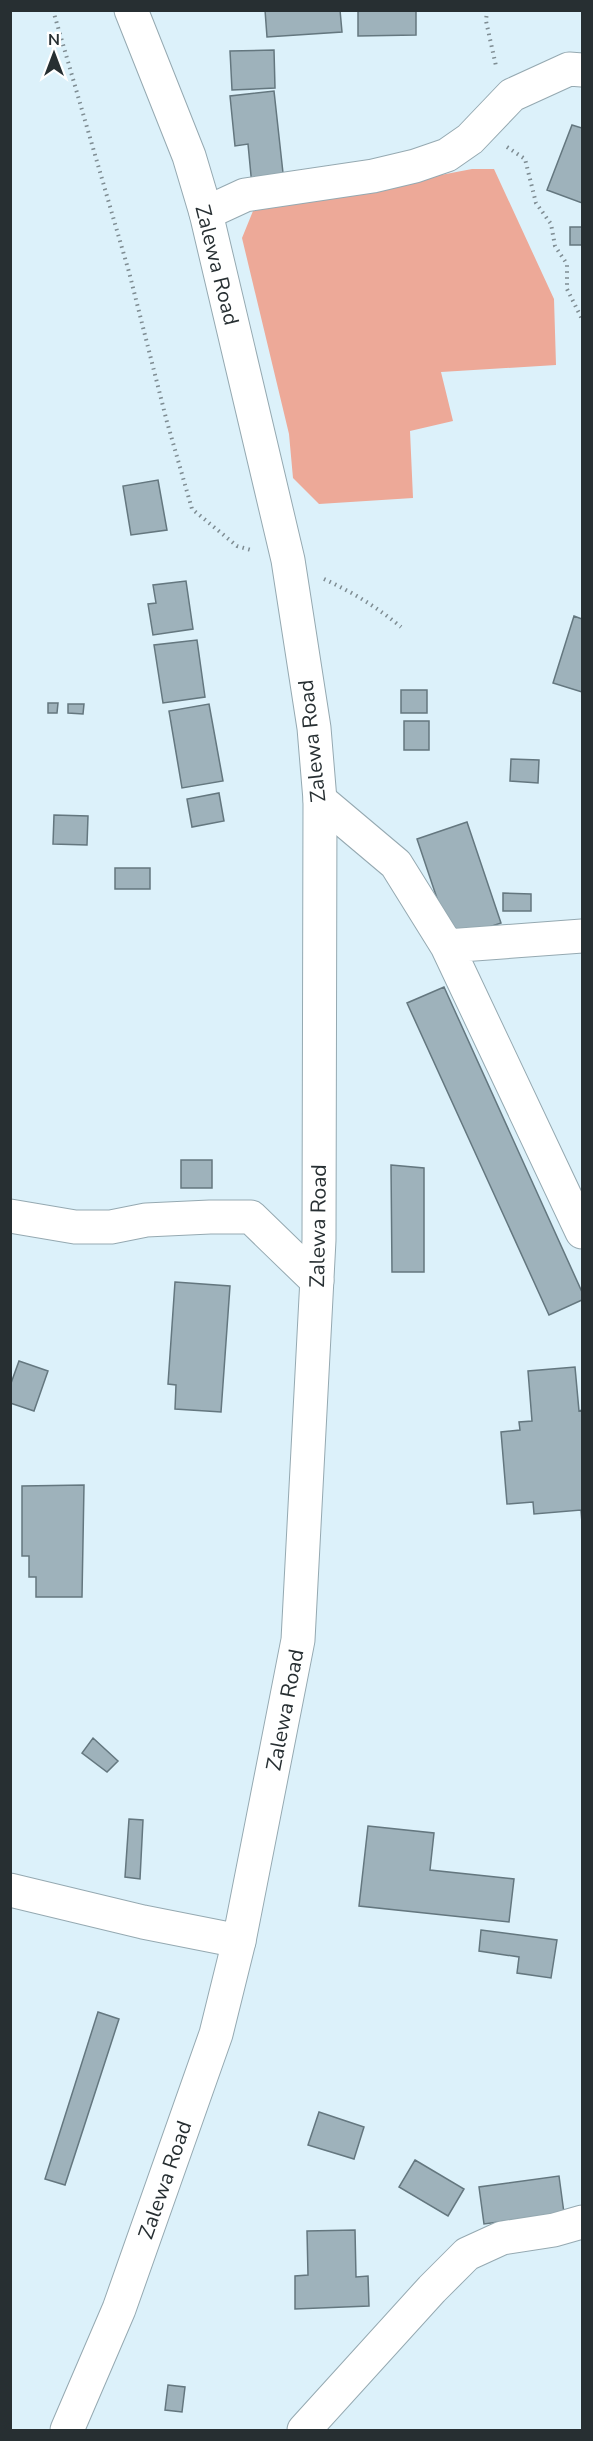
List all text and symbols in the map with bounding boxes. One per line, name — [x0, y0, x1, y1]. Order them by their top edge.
north arrow — [24, 24, 84, 84]
text: N — [48, 29, 60, 51]
street label: Zalewa Road — [189, 202, 245, 328]
street label: Zalewa Road — [292, 678, 332, 804]
street label: Zalewa Road — [303, 1164, 333, 1288]
street label: Zalewa Road — [259, 1647, 311, 1773]
street label: Zalewa Road — [132, 2117, 198, 2243]

